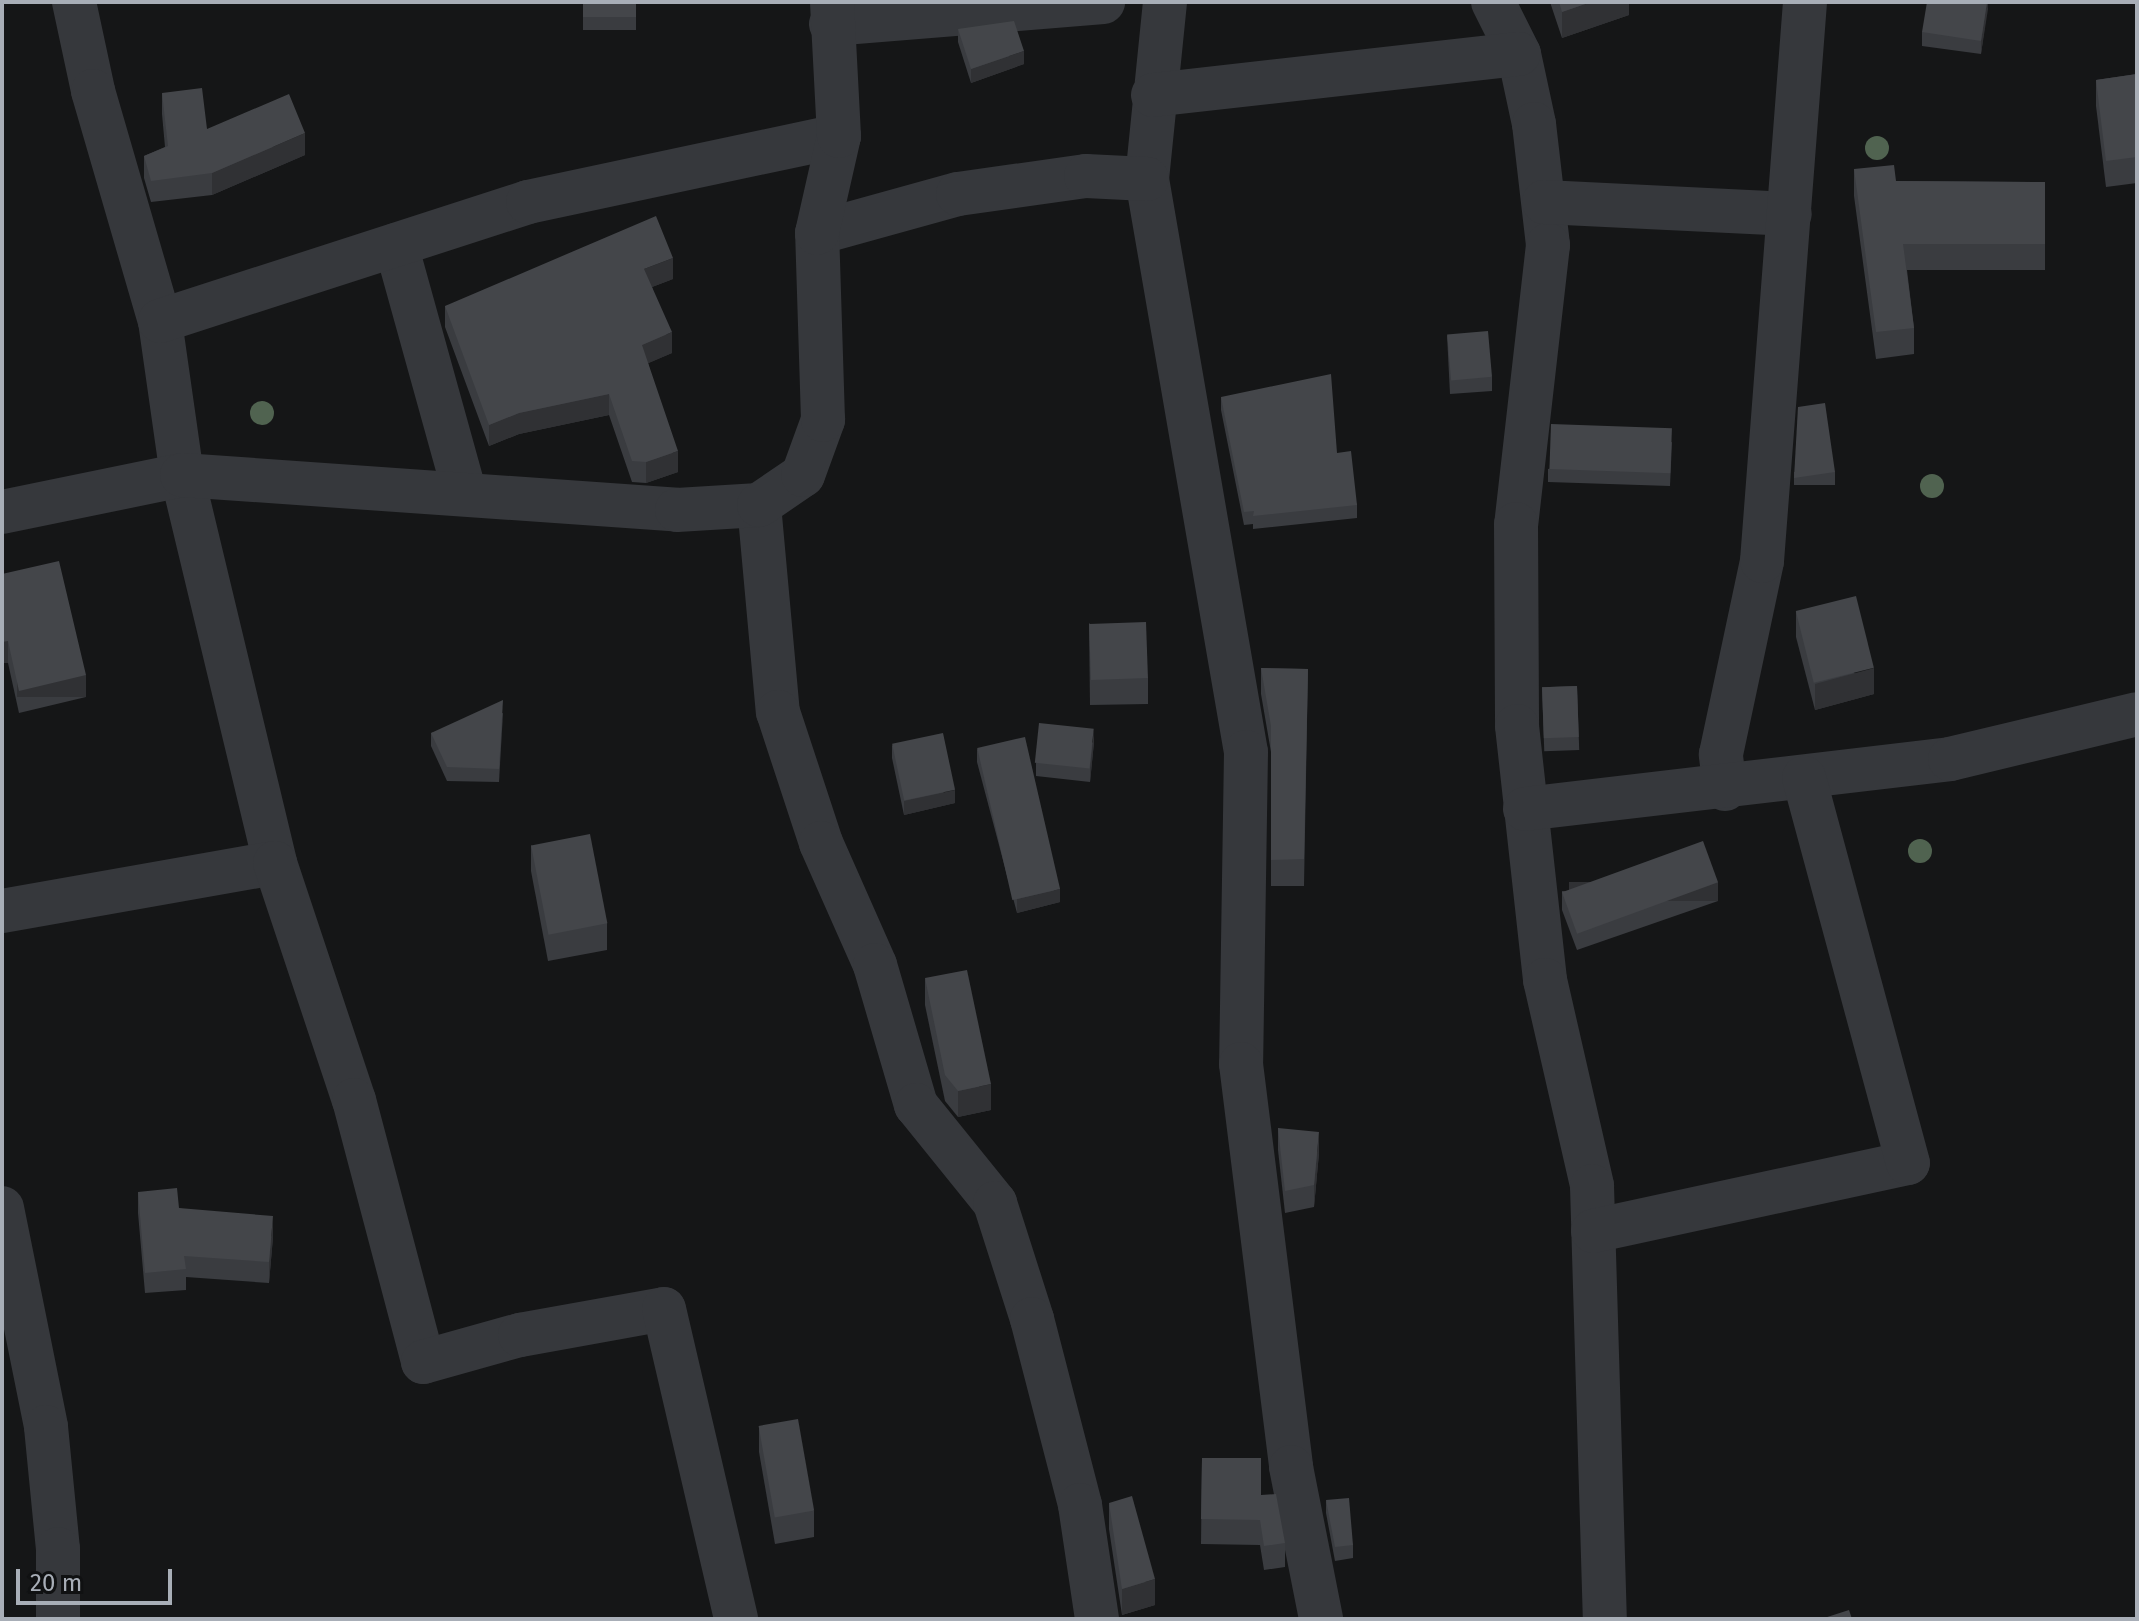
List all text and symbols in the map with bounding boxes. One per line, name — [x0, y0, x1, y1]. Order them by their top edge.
scale bar — [20, 1553, 176, 1603]
text: 20 m — [30, 1569, 82, 1597]

